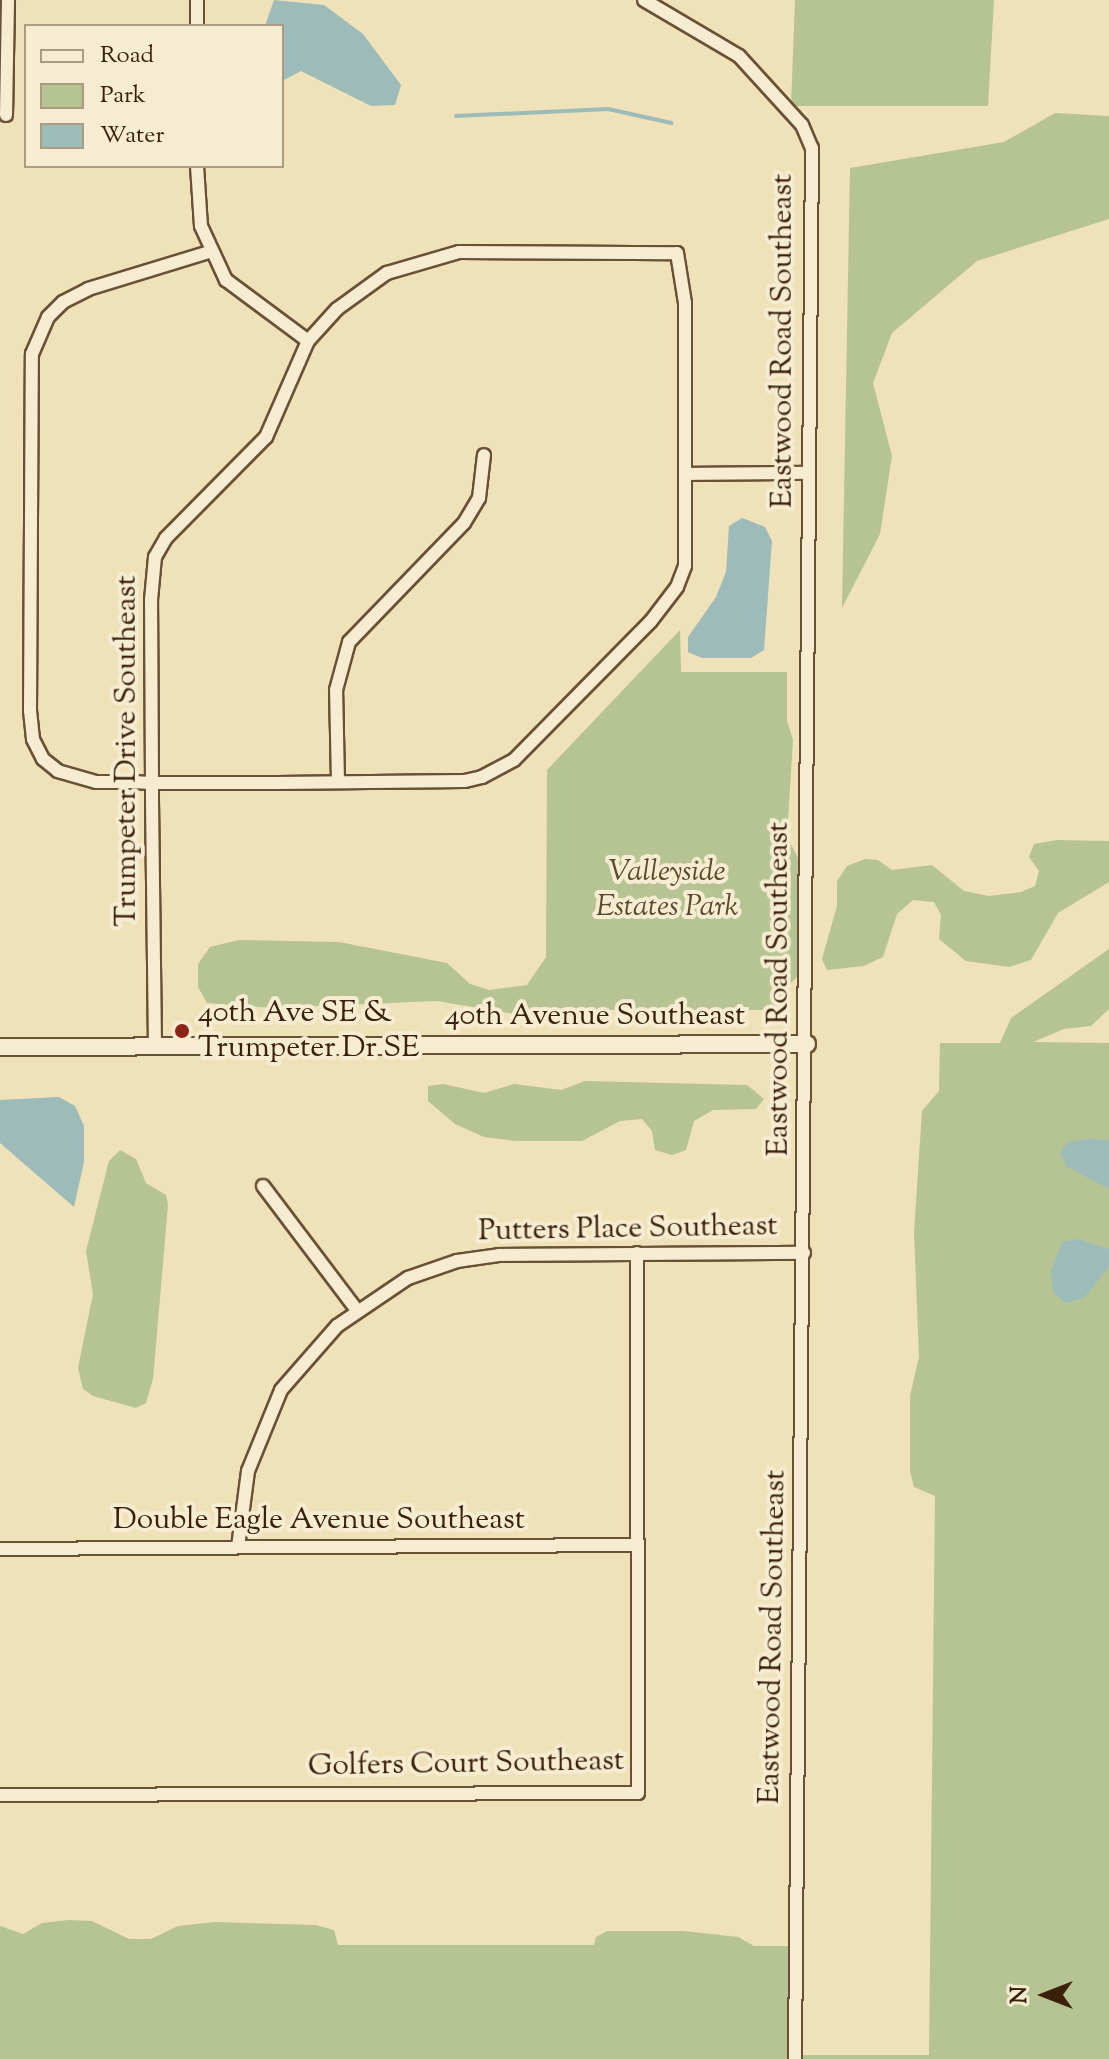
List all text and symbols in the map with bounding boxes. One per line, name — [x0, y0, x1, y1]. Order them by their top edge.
legend — [24, 24, 284, 168]
text: Road — [100, 39, 154, 73]
text: Park — [100, 79, 146, 113]
text: Water — [100, 119, 164, 153]
street label: Eastwood Road Southeast — [766, 174, 802, 508]
street label: Trumpeter Drive Southeast — [110, 575, 146, 927]
street label: Eastwood Road Southeast — [762, 822, 798, 1156]
park label: Valleyside Estates Park — [596, 855, 738, 926]
place label: 40th Ave SE & Trumpeter Dr SE — [198, 996, 419, 1066]
street label: 40th Avenue Southeast — [445, 999, 745, 1035]
marker: 40th Ave SE & Trumpeter Dr SE — [173, 1022, 191, 1040]
street label: Putters Place Southeast — [478, 1209, 778, 1251]
street label: Eastwood Road Southeast — [753, 1469, 795, 1805]
street label: Double Eagle Avenue Southeast — [113, 1503, 525, 1539]
street label: Golfers Court Southeast — [308, 1744, 624, 1786]
north arrow — [1005, 1955, 1085, 2035]
text: N — [1005, 1986, 1037, 2004]

